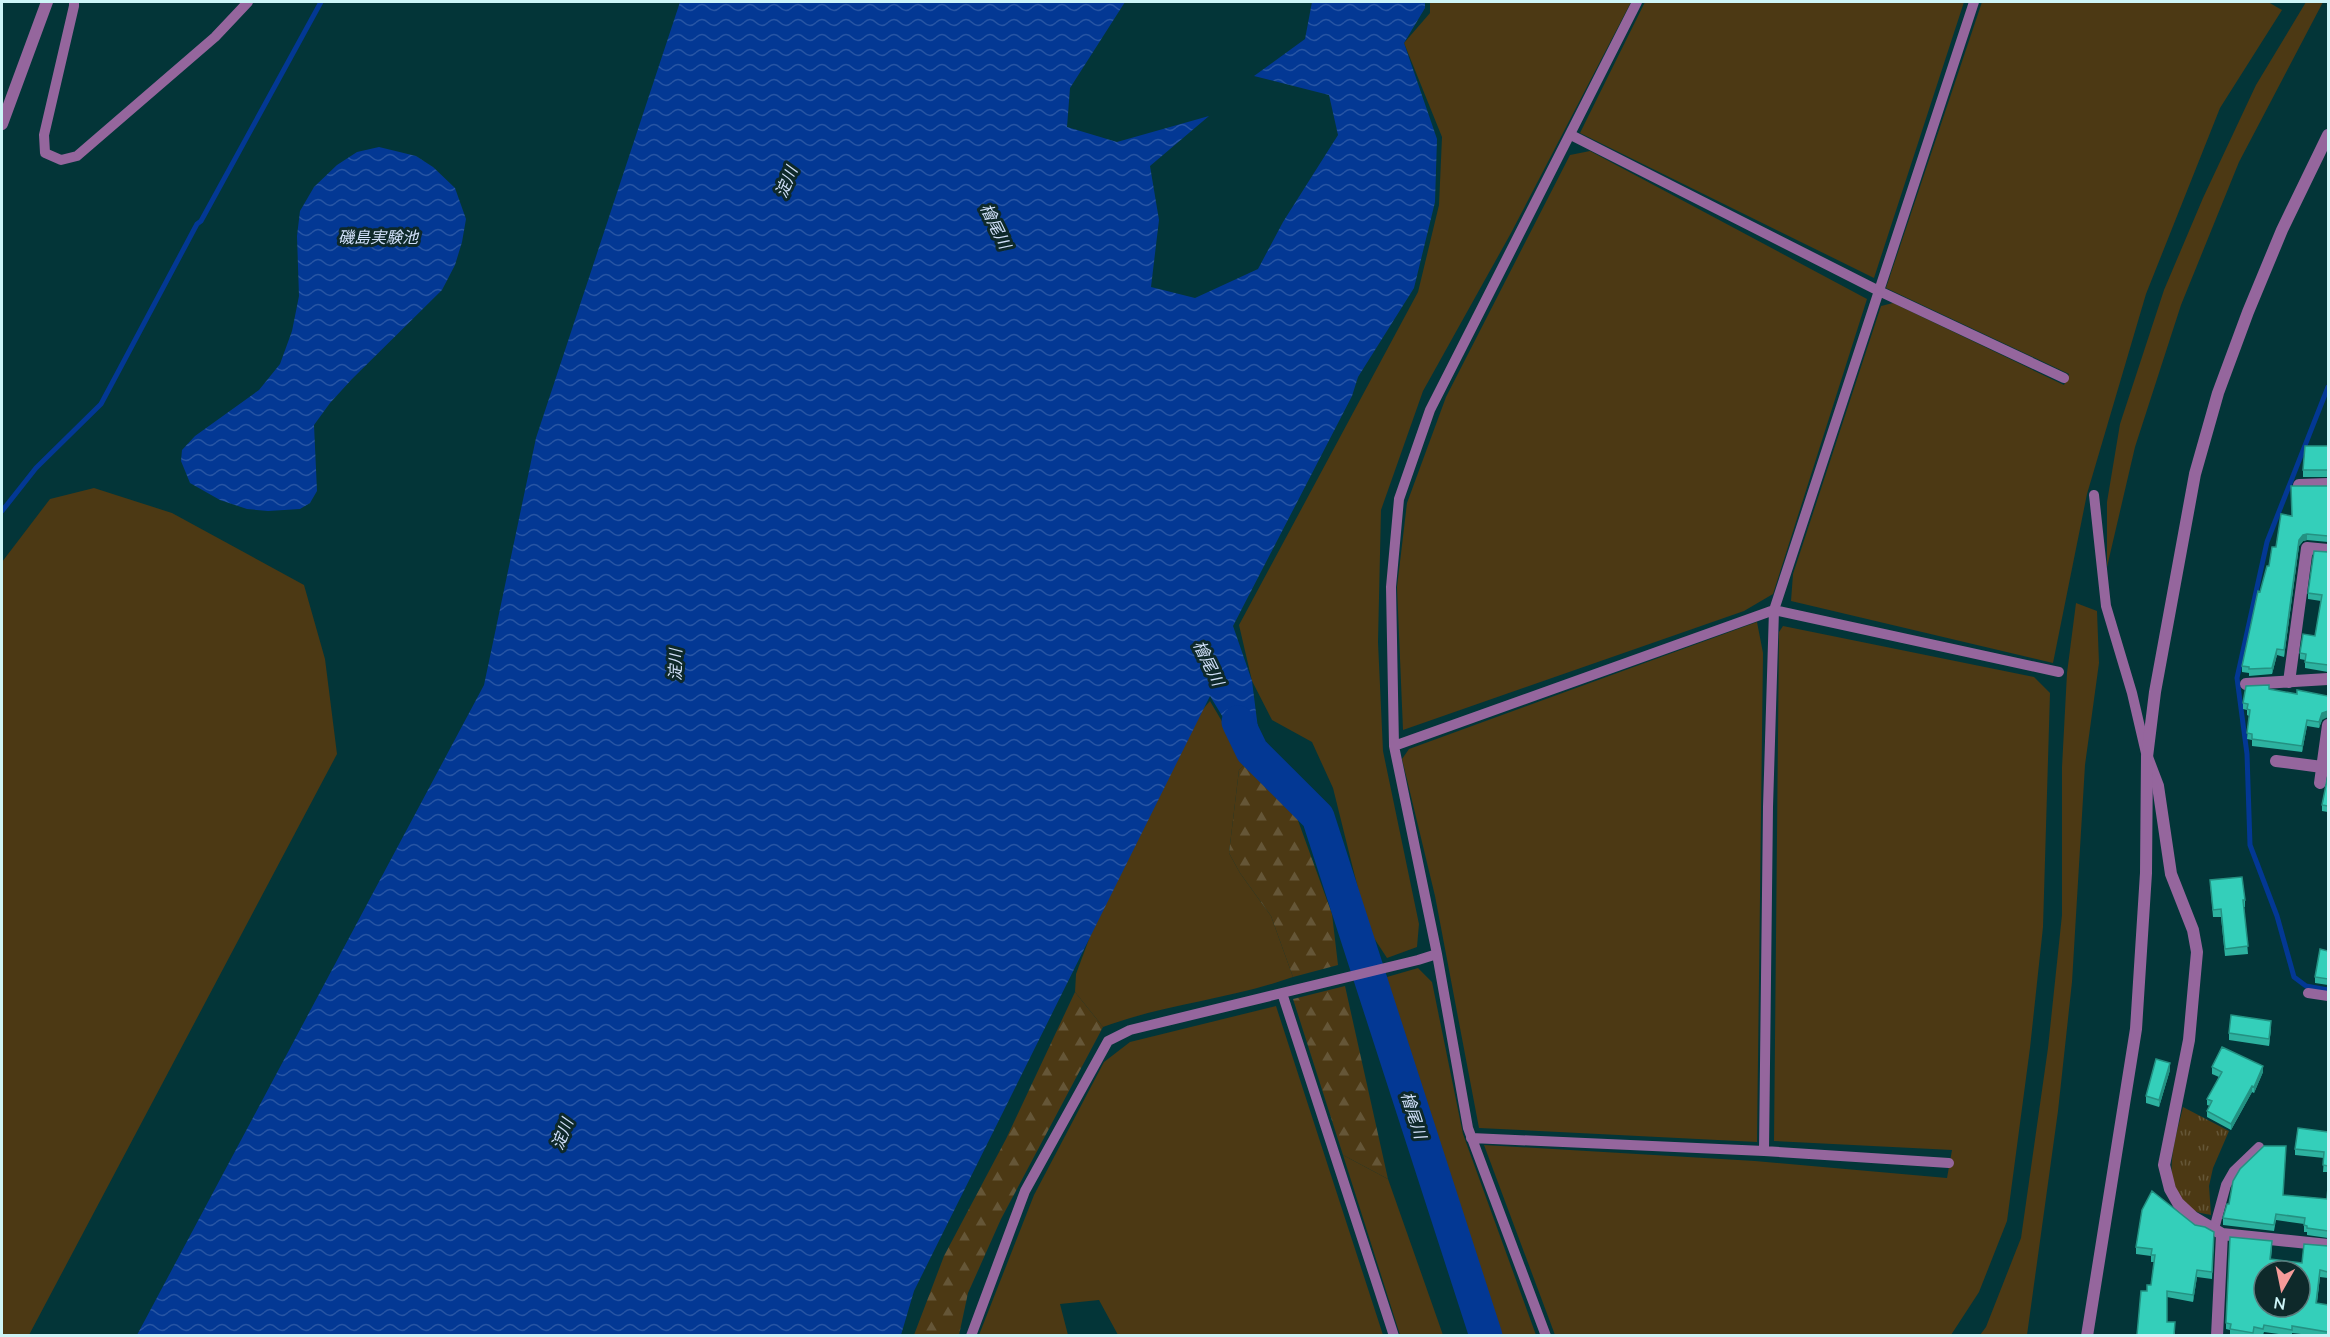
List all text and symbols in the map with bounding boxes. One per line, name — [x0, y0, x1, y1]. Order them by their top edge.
water label: 淀川 — [771, 162, 804, 201]
water label: 檜尾川 — [975, 200, 1016, 255]
water label: 磯島実験池 — [338, 227, 420, 249]
water label: 檜尾川 — [1188, 637, 1229, 692]
water label: 淀川 — [665, 647, 687, 681]
water label: 檜尾川 — [1395, 1089, 1432, 1143]
water label: 淀川 — [547, 1114, 580, 1153]
north arrow — [2252, 1259, 2312, 1319]
text: N — [2272, 1291, 2287, 1315]

